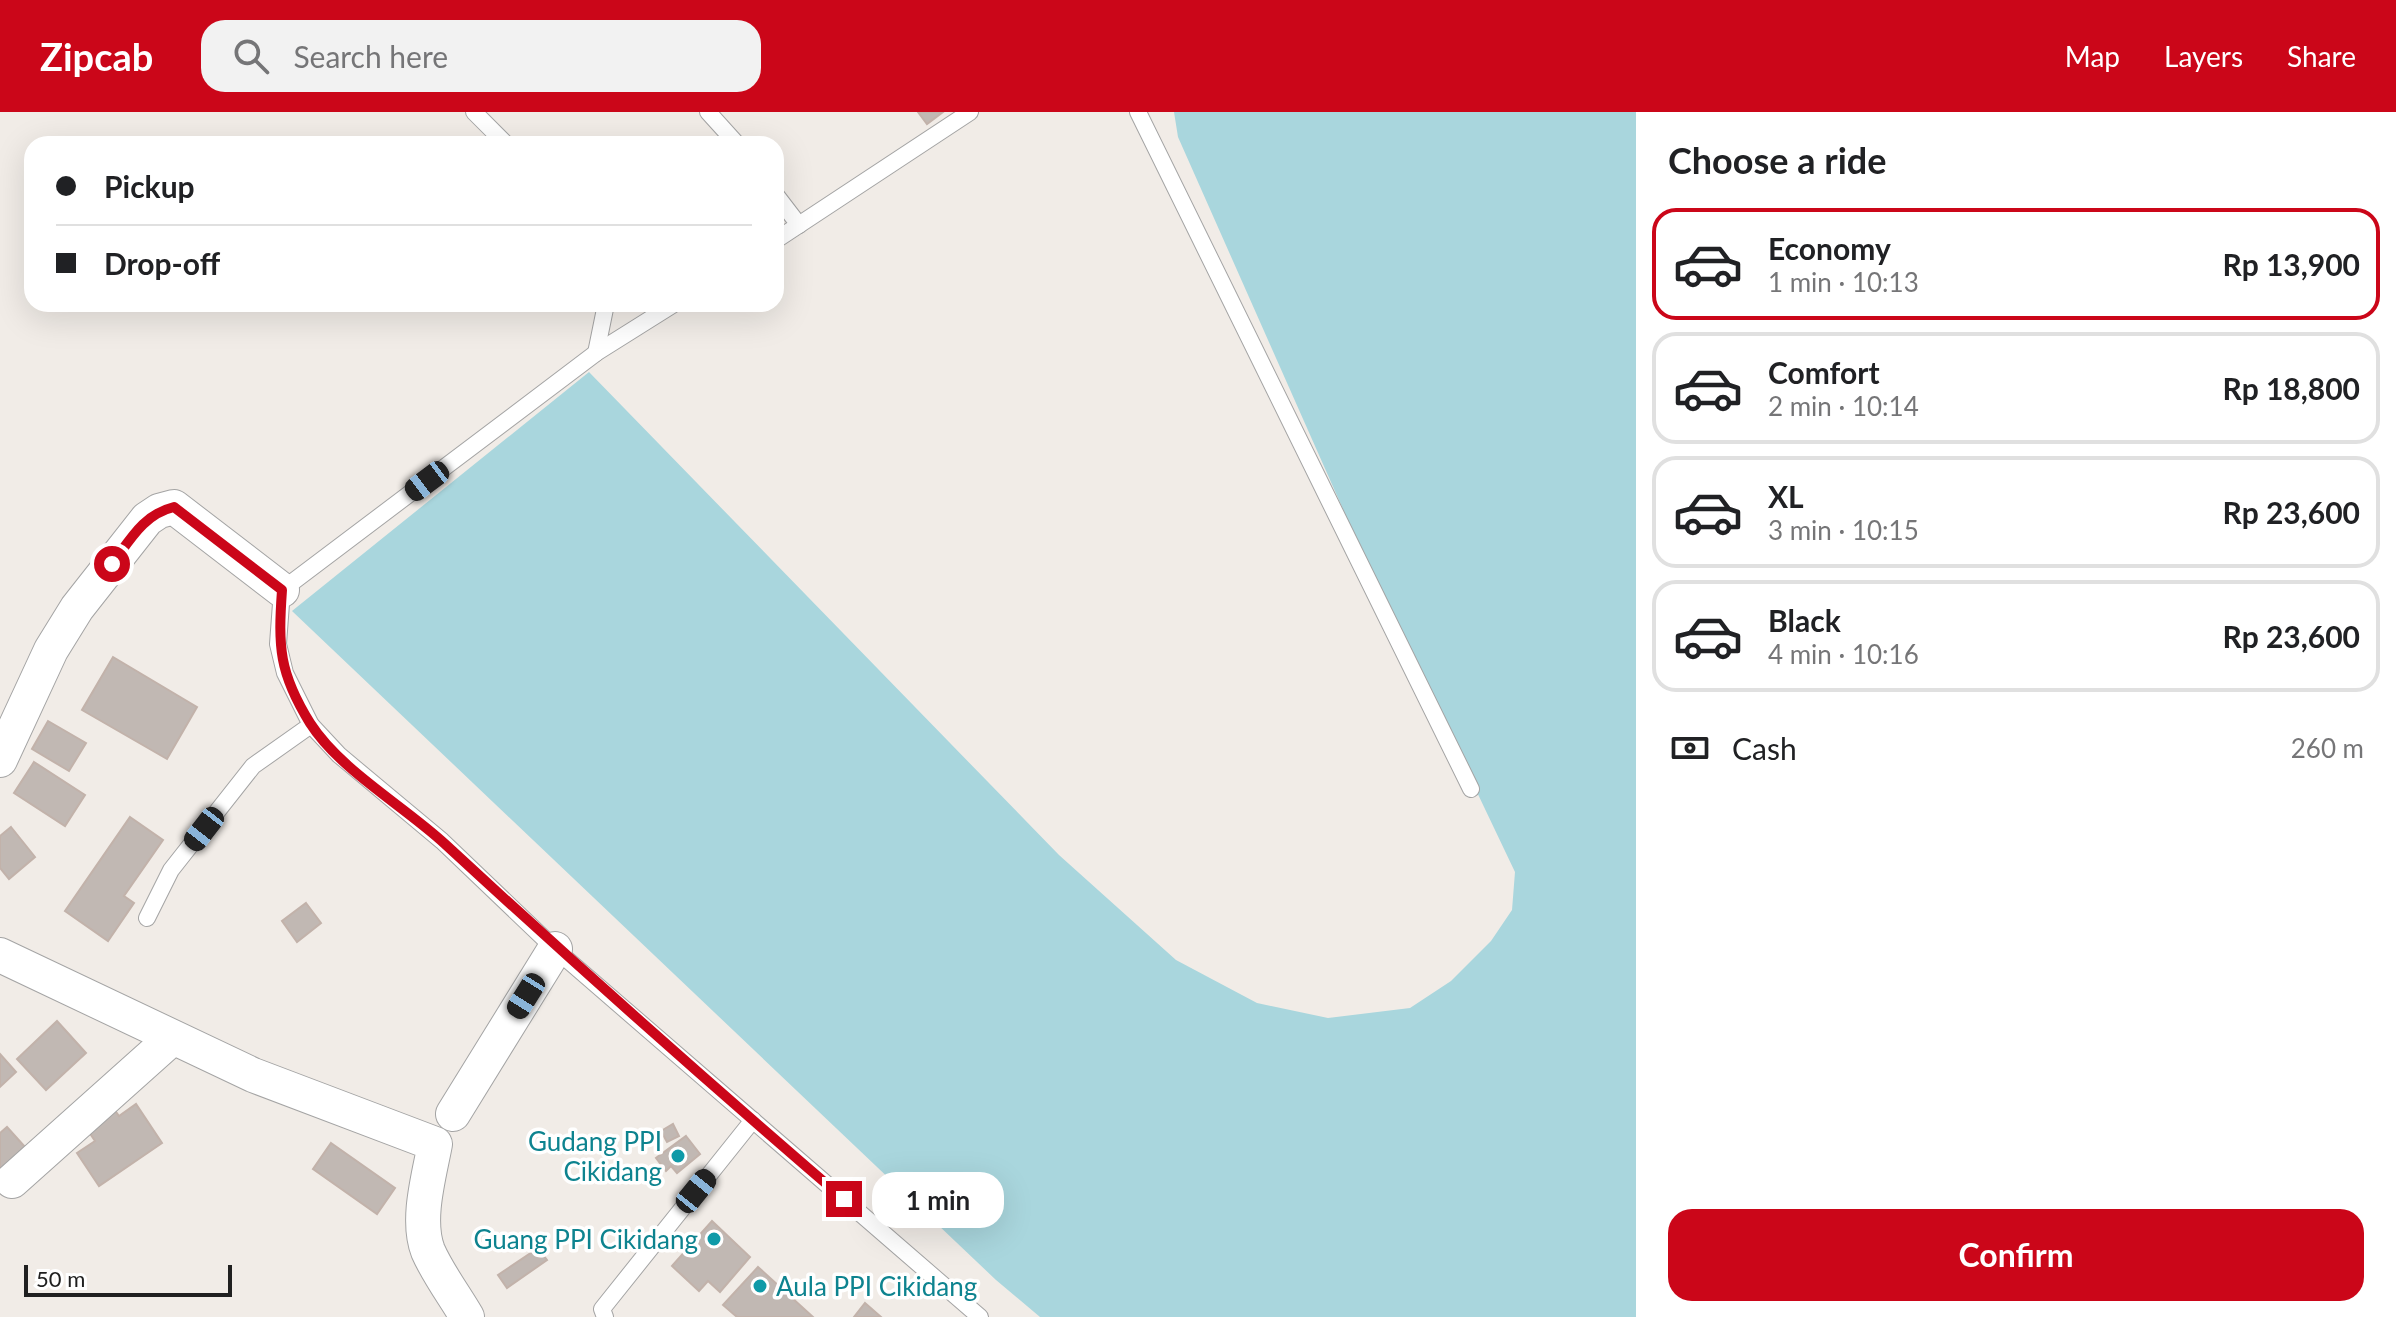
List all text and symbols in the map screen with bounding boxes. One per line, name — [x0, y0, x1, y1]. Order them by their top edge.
search box — [201, 20, 761, 92]
text: Zipcab — [40, 33, 153, 79]
icon: search — [229, 34, 273, 78]
text: Search here — [293, 38, 448, 74]
text: Map — [2065, 39, 2120, 73]
text: Layers — [2164, 39, 2243, 73]
text: Share — [2287, 39, 2356, 73]
text: Choose a ride — [1668, 138, 1887, 182]
text: Pickup — [104, 168, 195, 204]
icon: car — [1672, 228, 1744, 300]
text: Economy — [1768, 230, 1891, 266]
text: Drop-off — [104, 245, 220, 281]
text: Rp 13,900 — [2223, 246, 2360, 282]
text: 1 min · 10:13 — [1768, 266, 1919, 298]
icon: car — [1672, 352, 1744, 424]
text: Comfort — [1768, 354, 1880, 390]
text: Rp 18,800 — [2223, 370, 2360, 406]
text: 2 min · 10:14 — [1768, 390, 1919, 422]
car — [401, 457, 453, 505]
icon: car — [1672, 476, 1744, 548]
text: XL — [1768, 478, 1804, 514]
text: Rp 23,600 — [2223, 494, 2360, 530]
text: 3 min · 10:15 — [1768, 514, 1919, 546]
route start — [94, 546, 130, 582]
icon: car — [1672, 600, 1744, 672]
text: Black — [1768, 602, 1841, 638]
text: Rp 23,600 — [2223, 618, 2360, 654]
text: 4 min · 10:16 — [1768, 638, 1919, 670]
icon: cash — [1668, 726, 1712, 770]
text: Cash — [1732, 730, 1797, 766]
text: 260 m — [2291, 732, 2364, 764]
car — [180, 803, 228, 855]
car — [503, 969, 549, 1023]
place label: Gudang PPI Cikidang — [528, 1125, 662, 1187]
marker: Gudang PPI Cikidang — [669, 1147, 687, 1165]
car — [672, 1165, 720, 1217]
callout: 1 min — [872, 1171, 1004, 1227]
route end — [826, 1181, 862, 1217]
text: 1 min — [906, 1184, 970, 1216]
button: Confirm — [1668, 1209, 2364, 1301]
place label: Guang PPI Cikidang — [473, 1223, 698, 1255]
marker: Guang PPI Cikidang — [705, 1230, 723, 1248]
scale bar — [24, 1261, 232, 1297]
text: 50 m — [36, 1265, 85, 1292]
place label: Aula PPI Cikidang — [776, 1270, 977, 1302]
marker: Aula PPI Cikidang — [751, 1277, 769, 1295]

